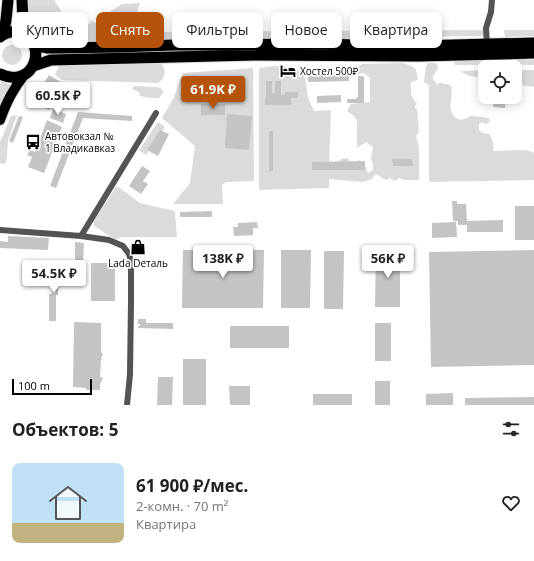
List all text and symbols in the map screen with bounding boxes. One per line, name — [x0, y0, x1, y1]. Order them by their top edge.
chip: Купить — [12, 12, 88, 48]
chip: Снять — [96, 12, 164, 48]
chip: Фильтры — [172, 12, 263, 48]
chip: Новое — [271, 12, 342, 48]
chip: Квартира — [350, 12, 442, 48]
map controls — [478, 60, 522, 104]
button: locate — [478, 60, 522, 104]
hotel icon: Хостел 500₽ — [279, 62, 297, 80]
place label: Хостел 500₽ — [300, 64, 358, 78]
pin: 61.9K ₽ — [176, 76, 250, 110]
text: 61.9K ₽ — [190, 80, 236, 98]
pin: 60.5K ₽ — [21, 82, 95, 116]
text: 60.5K ₽ — [35, 86, 81, 104]
place label: Автовокзал № 1 Владикавказ — [45, 129, 115, 155]
bus stop icon: Автовокзал № 1 Владикавказ — [24, 133, 42, 151]
shop icon: Lada Dеталь — [129, 238, 147, 256]
pin: 138K ₽ — [190, 245, 256, 279]
pin: 56K ₽ — [360, 245, 416, 279]
text: 138K ₽ — [202, 249, 244, 267]
text: 56K ₽ — [371, 249, 405, 267]
place label: Lada Dеталь — [108, 256, 168, 270]
pin: 54.5K ₽ — [17, 260, 91, 294]
text: 54.5K ₽ — [31, 264, 77, 282]
scale bar — [12, 377, 92, 396]
text: 100 m — [18, 378, 50, 393]
text: Объектов: 5 — [12, 418, 118, 441]
icon: filters — [500, 418, 522, 440]
text: 61 900 ₽/мес. — [136, 474, 248, 497]
icon: home — [44, 479, 92, 527]
icon: heart — [500, 492, 522, 514]
text: 2-комн. · 70 m² — [136, 497, 228, 515]
text: Квартира — [136, 515, 196, 533]

